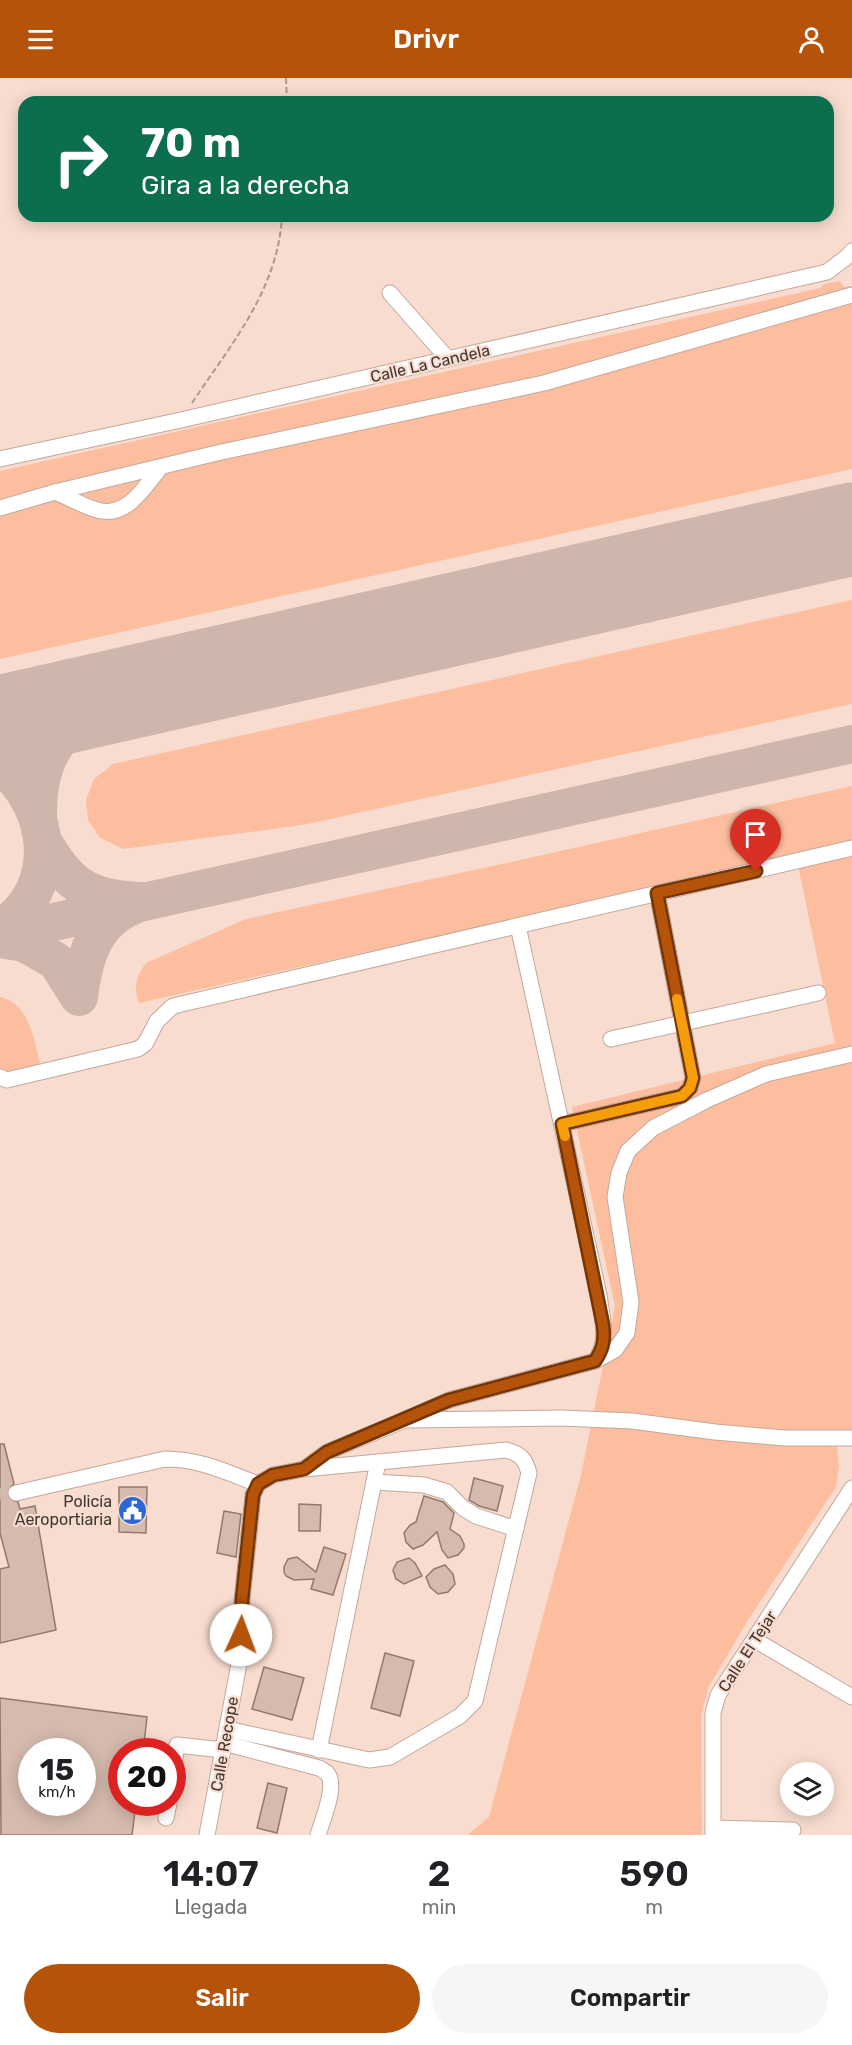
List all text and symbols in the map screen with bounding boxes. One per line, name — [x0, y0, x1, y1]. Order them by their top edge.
icon: menu — [24, 23, 57, 56]
text: Drivr — [393, 23, 459, 55]
icon: person — [795, 23, 828, 56]
text: 70 m — [141, 118, 241, 168]
icon: right — [42, 120, 120, 198]
text: Gira a la derecha — [141, 169, 350, 201]
street label: Calle La Candela — [368, 340, 492, 386]
pin — [730, 809, 781, 871]
icon: arrive — [739, 818, 772, 851]
place label: Policía Aeroportiaria — [15, 1492, 112, 1529]
public building icon: Policía Aeroportiaria — [117, 1494, 149, 1526]
position arrow — [209, 1603, 273, 1667]
street label: Calle El Tejar — [714, 1607, 781, 1695]
street label: Calle Recope — [207, 1695, 242, 1793]
speed limit sign: 20 — [108, 1738, 186, 1816]
text: 15 — [40, 1752, 74, 1788]
map controls — [780, 1762, 834, 1816]
button: layers — [780, 1762, 834, 1816]
text: km/h — [38, 1783, 76, 1801]
text: 14:07 — [163, 1852, 259, 1895]
text: 2 — [428, 1852, 450, 1895]
text: 590 — [619, 1852, 689, 1895]
text: Llegada — [174, 1895, 247, 1919]
text: min — [422, 1895, 456, 1919]
text: m — [645, 1895, 663, 1919]
button: Salir — [24, 1964, 420, 2033]
button: Compartir — [432, 1964, 828, 2033]

